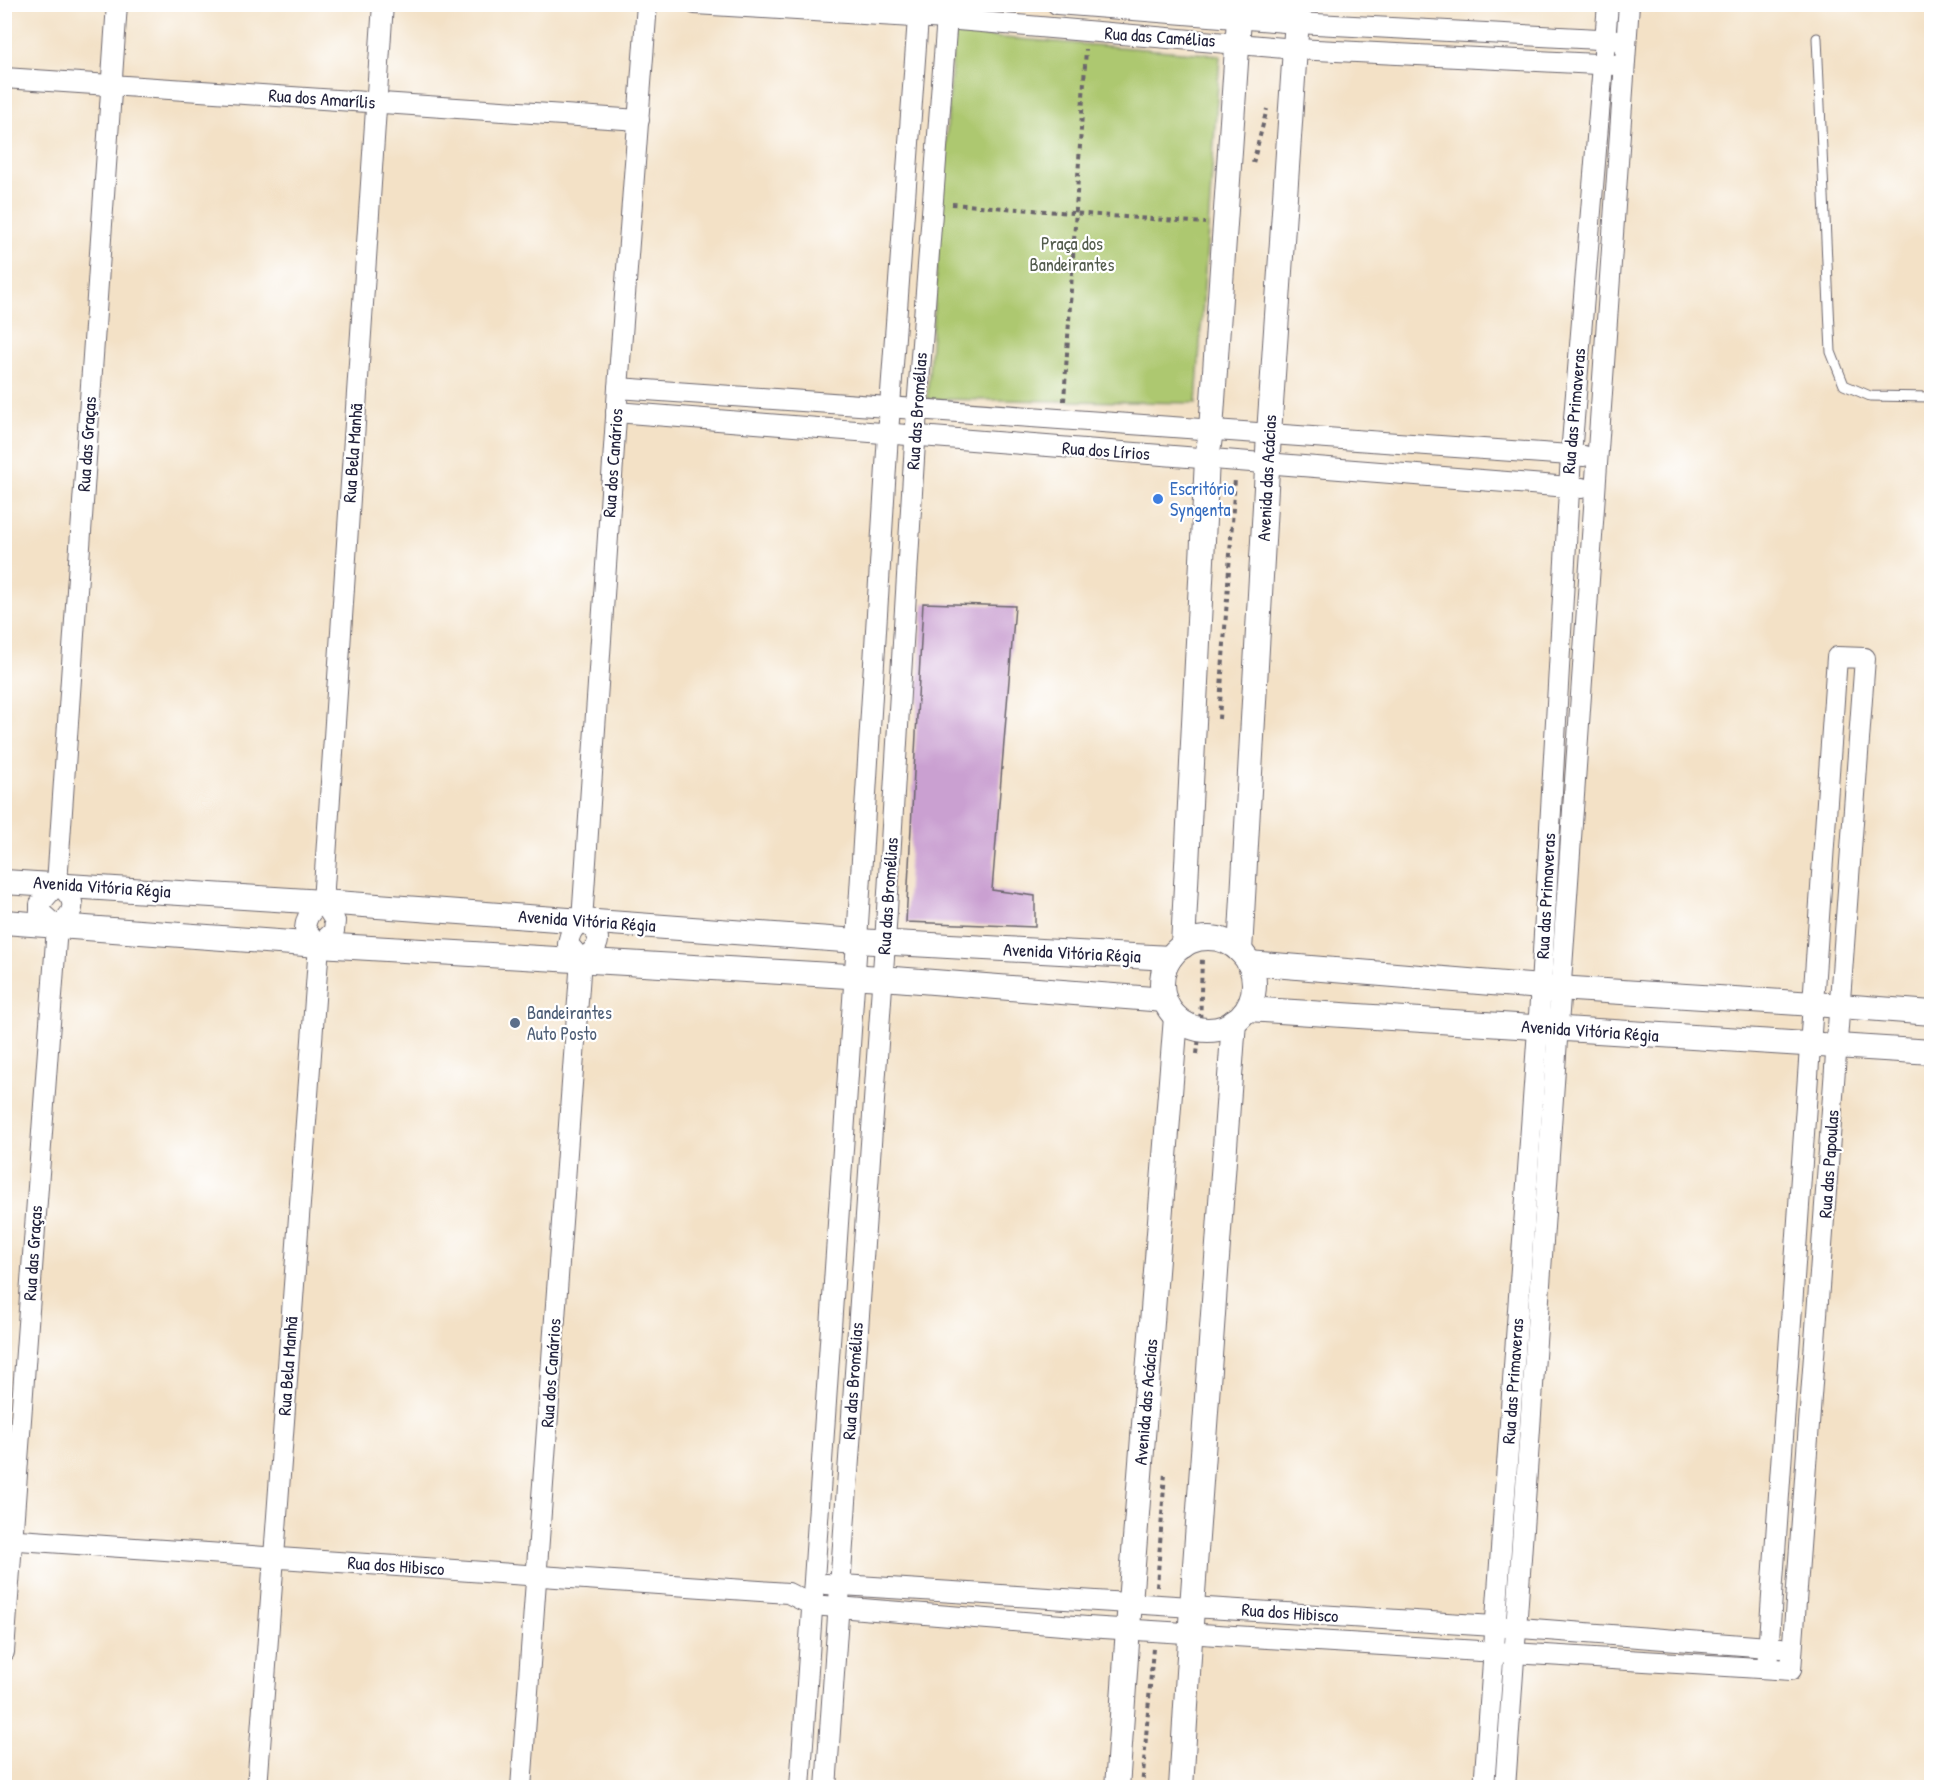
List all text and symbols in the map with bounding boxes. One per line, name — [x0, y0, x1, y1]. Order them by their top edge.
street label: Rua das Camélias — [1104, 20, 1216, 53]
street label: Rua dos Amarílis — [268, 82, 376, 115]
park label: Praça dos Bandeirantes — [1030, 231, 1115, 277]
street label: Rua das Primaveras — [1556, 347, 1591, 475]
street label: Rua das Bromélias — [900, 352, 933, 470]
street label: Rua das Graças — [71, 395, 102, 492]
street label: Rua Bela Manhã — [337, 403, 368, 503]
street label: Rua dos Canários — [596, 408, 629, 518]
street label: Avenida das Acácias — [1251, 414, 1282, 542]
street label: Rua dos Lírios — [1061, 435, 1151, 466]
place label: Escritório Syngenta — [1170, 476, 1235, 522]
marker: Escritório Syngenta — [1151, 492, 1165, 506]
street label: Rua das Primaveras — [1530, 832, 1561, 960]
street label: Rua das Bromélias — [871, 837, 904, 955]
street label: Avenida Vitória Régia — [32, 869, 172, 904]
street label: Avenida Vitória Régia — [517, 903, 657, 938]
street label: Avenida Vitória Régia — [1003, 936, 1141, 969]
place label: Bandeirantes Auto Posto — [527, 1000, 612, 1046]
street label: Avenida Vitória Régia — [1520, 1013, 1660, 1048]
marker: Bandeirantes Auto Posto — [508, 1016, 522, 1030]
street label: Rua das Papoulas — [1812, 1109, 1845, 1219]
street label: Rua das Graças — [17, 1204, 48, 1301]
street label: Rua Bela Manhã — [272, 1316, 303, 1416]
street label: Rua das Primaveras — [1496, 1317, 1529, 1445]
street label: Rua dos Canários — [534, 1318, 567, 1428]
street label: Rua das Bromélias — [836, 1322, 869, 1440]
street label: Avenida das Acácias — [1128, 1338, 1163, 1466]
street label: Rua dos Hibisco — [347, 1550, 445, 1581]
street label: Rua dos Hibisco — [1241, 1597, 1339, 1628]

